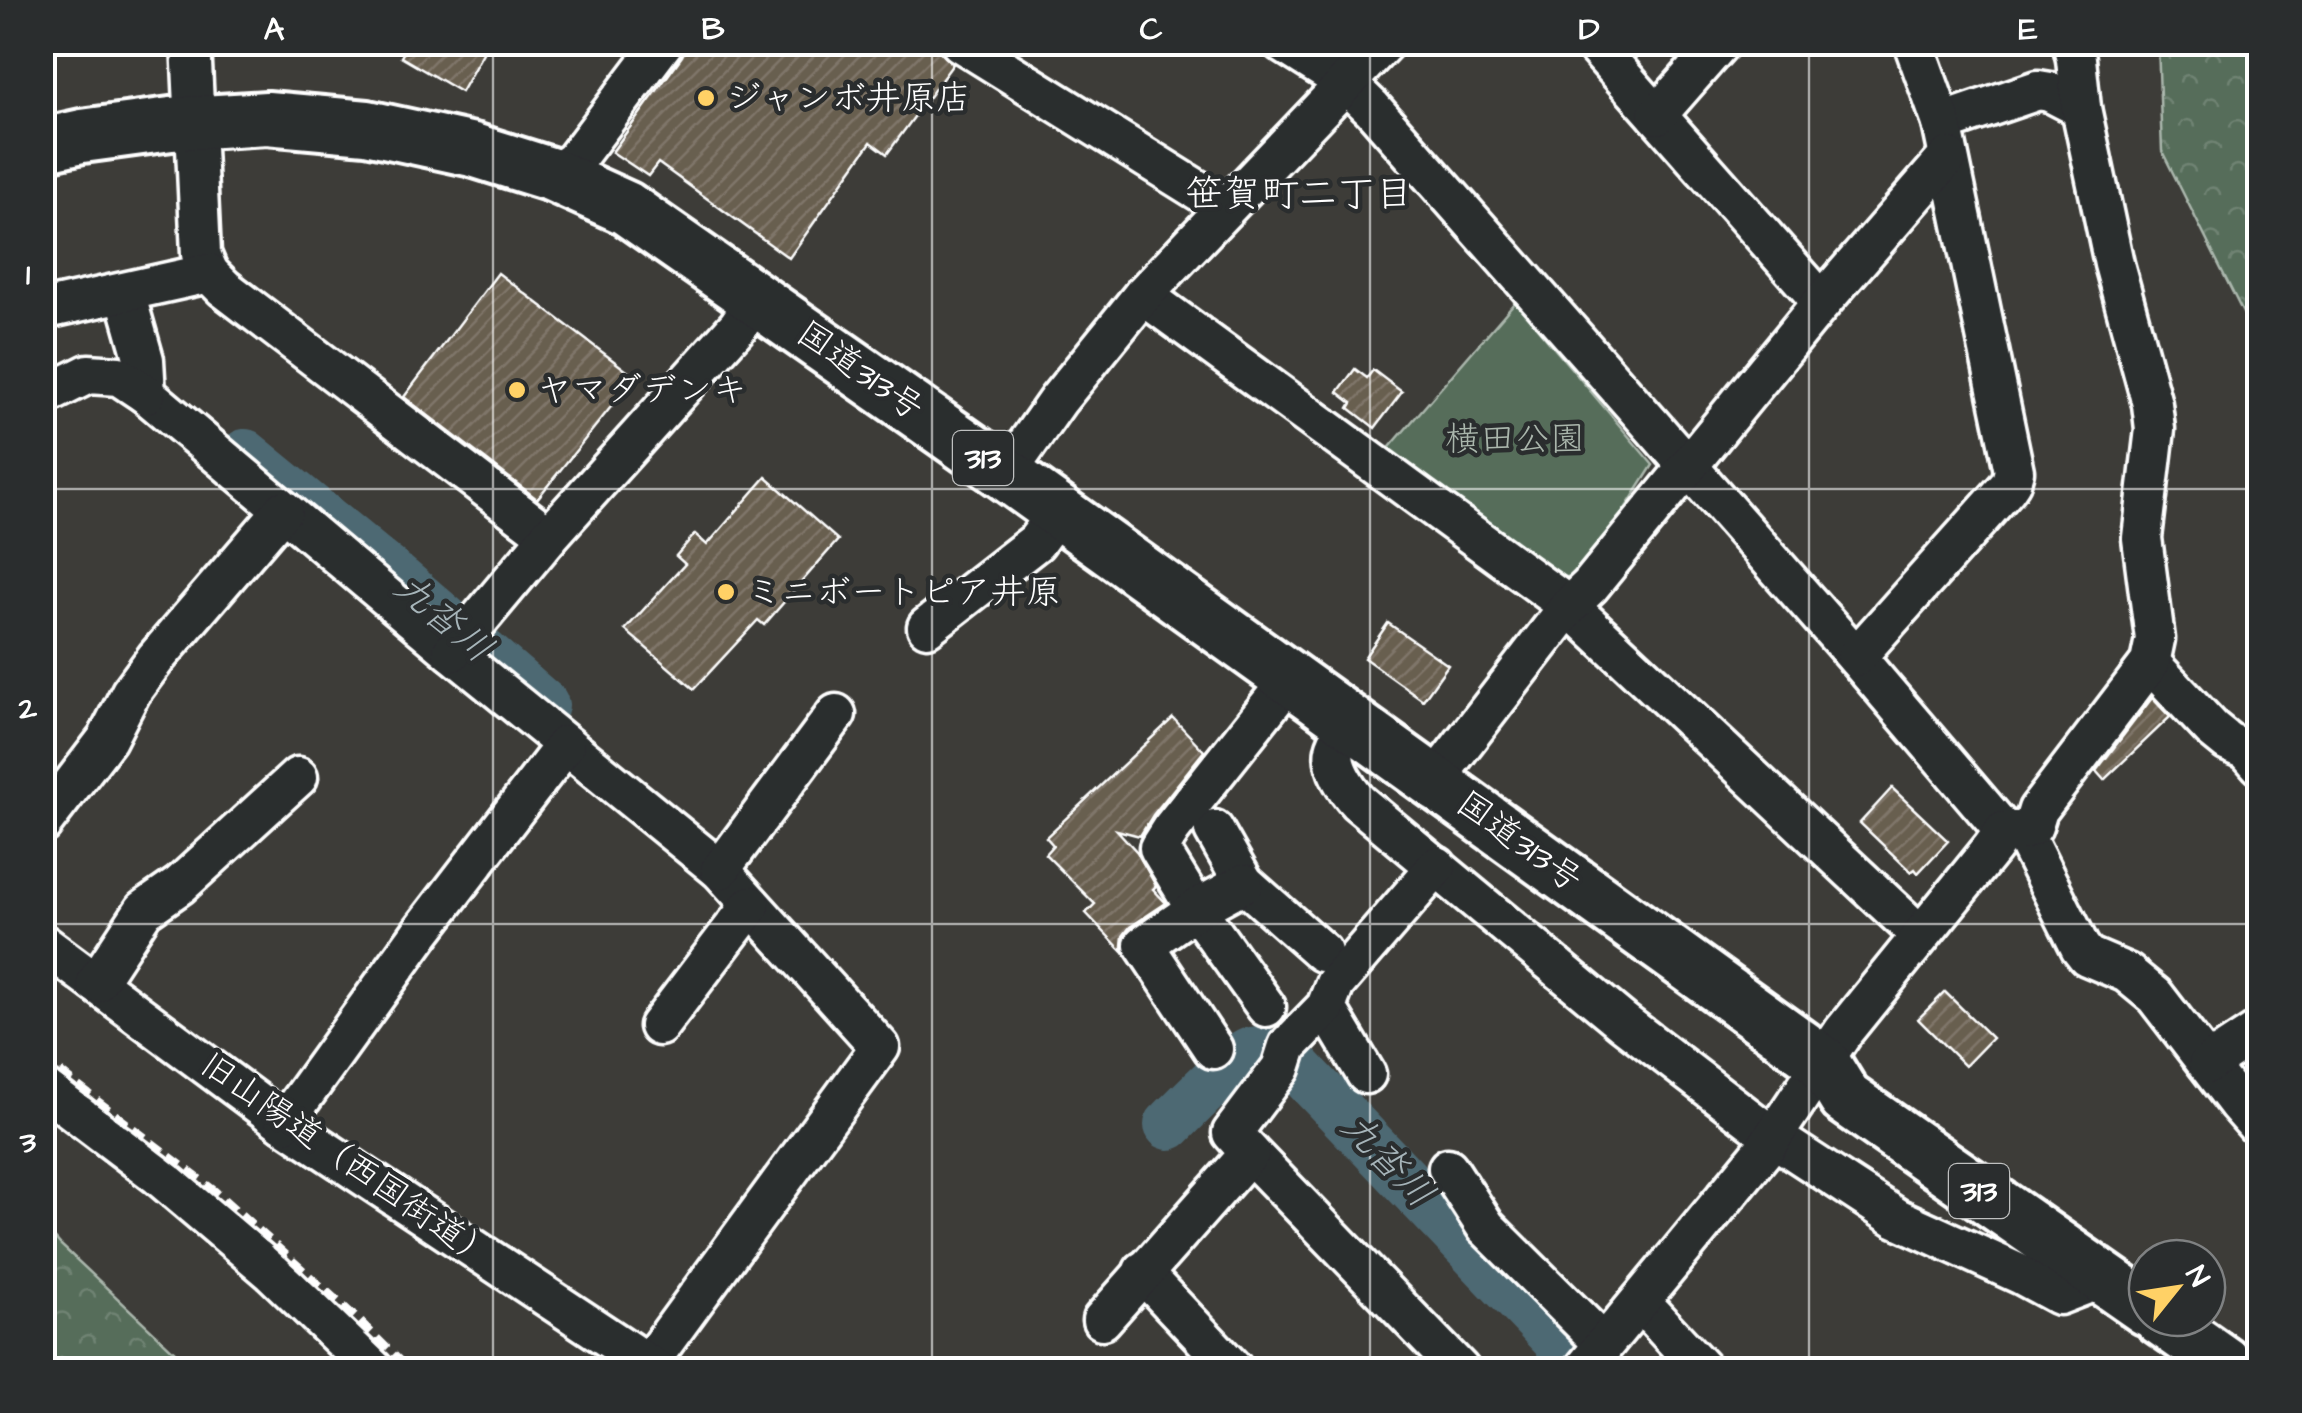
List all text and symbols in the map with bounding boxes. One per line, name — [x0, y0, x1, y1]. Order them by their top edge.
text: A — [264, 7, 285, 52]
text: B — [702, 7, 725, 52]
text: C — [1140, 7, 1163, 52]
text: D — [1579, 7, 1600, 52]
text: E — [2019, 7, 2038, 52]
place label: ジャンボ井原店 — [726, 74, 971, 123]
marker: ジャンボ井原店 — [695, 87, 717, 109]
district label: 笹賀町二丁目 — [1185, 169, 1413, 221]
text: 1 — [26, 252, 30, 297]
street label: 国道313号 — [787, 309, 933, 433]
place label: ヤマダデンキ — [537, 366, 747, 415]
marker: ヤマダデンキ — [506, 379, 528, 401]
park label: 横田公園 — [1445, 415, 1585, 464]
road number: 313 — [953, 431, 1013, 485]
water label: 九沓川 — [383, 562, 503, 676]
place label: ミニボートピア井原 — [746, 568, 1061, 617]
marker: ミニボートピア井原 — [715, 581, 737, 603]
text: 2 — [18, 686, 38, 731]
street label: 国道313号 — [1446, 780, 1592, 904]
street label: 旧山陽道（西国街道） — [190, 1041, 504, 1281]
water label: 九沓川 — [1329, 1102, 1445, 1220]
text: 3 — [19, 1120, 37, 1165]
road number: 313 — [1949, 1164, 2009, 1218]
north arrow — [2127, 1238, 2227, 1338]
text: N — [2176, 1259, 2219, 1294]

